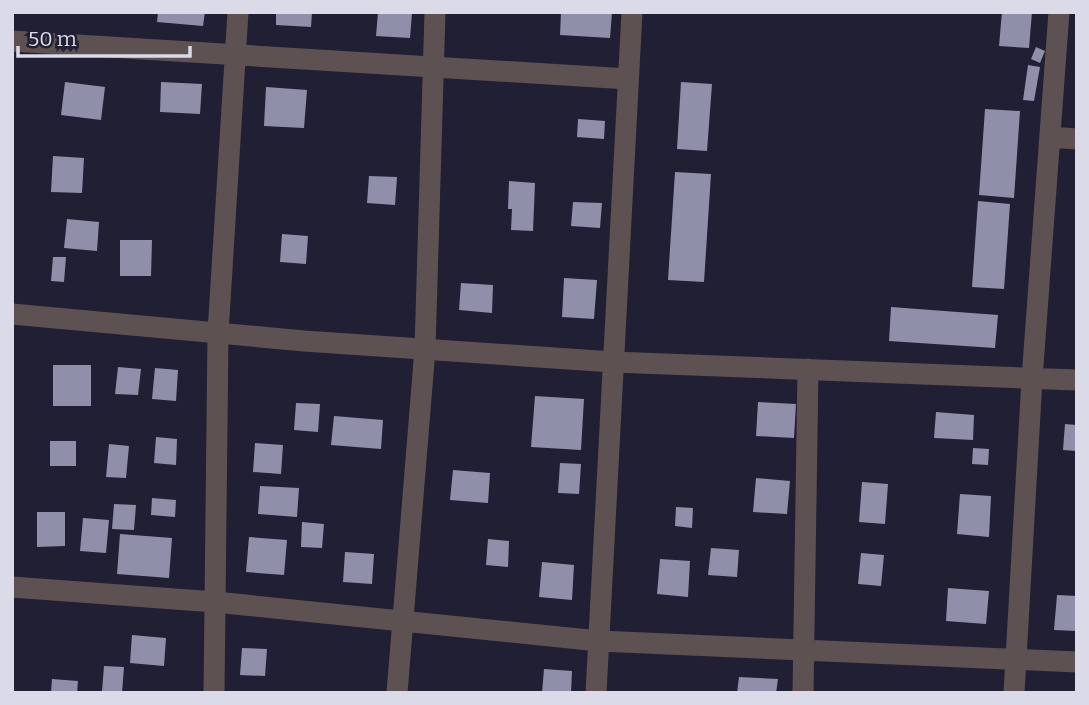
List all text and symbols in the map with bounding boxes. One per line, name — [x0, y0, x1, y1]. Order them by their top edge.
scale bar — [18, 14, 189, 58]
text: 50 m — [28, 26, 77, 52]

